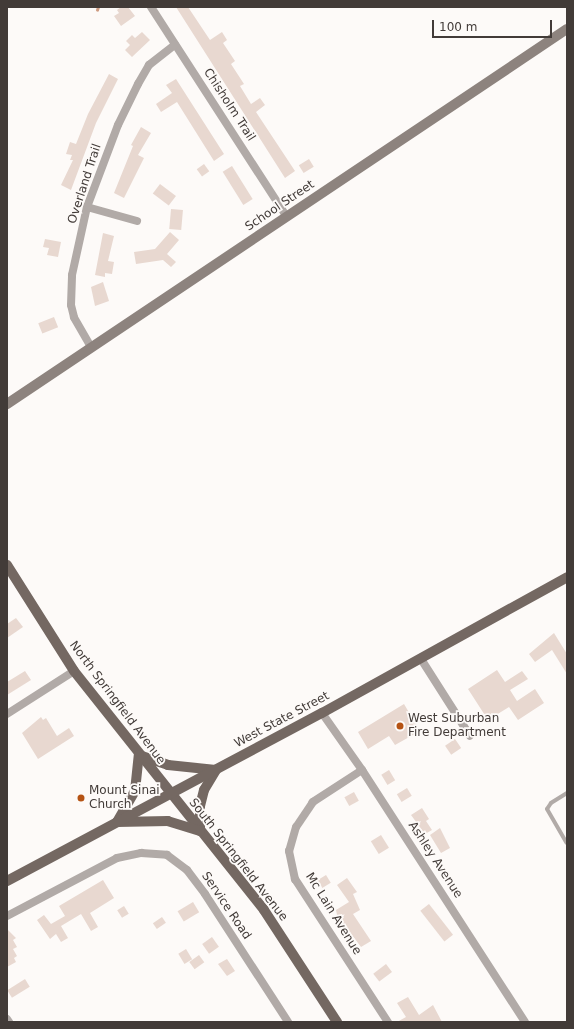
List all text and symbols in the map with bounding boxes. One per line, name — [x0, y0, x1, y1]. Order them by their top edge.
scale bar — [434, 12, 554, 38]
text: 100 m — [439, 20, 477, 34]
street label: Chisholm Trail — [200, 66, 258, 144]
street label: Overland Trail — [65, 142, 105, 226]
street label: School Street — [243, 178, 317, 234]
street label: North Springfield Avenue — [66, 639, 168, 767]
street label: West State Street — [232, 689, 332, 751]
place label: West Suburban Fire Department — [408, 712, 506, 740]
marker: West Suburban Fire Department — [395, 721, 405, 731]
place label: Mount Sinai Church — [89, 784, 160, 812]
marker: Mount Sinai Church — [76, 793, 86, 803]
street label: South Springfield Avenue — [186, 796, 290, 924]
street label: Ashley Avenue — [405, 819, 465, 901]
street label: Service Road — [198, 870, 254, 942]
street label: Mc Lain Avenue — [302, 870, 364, 958]

